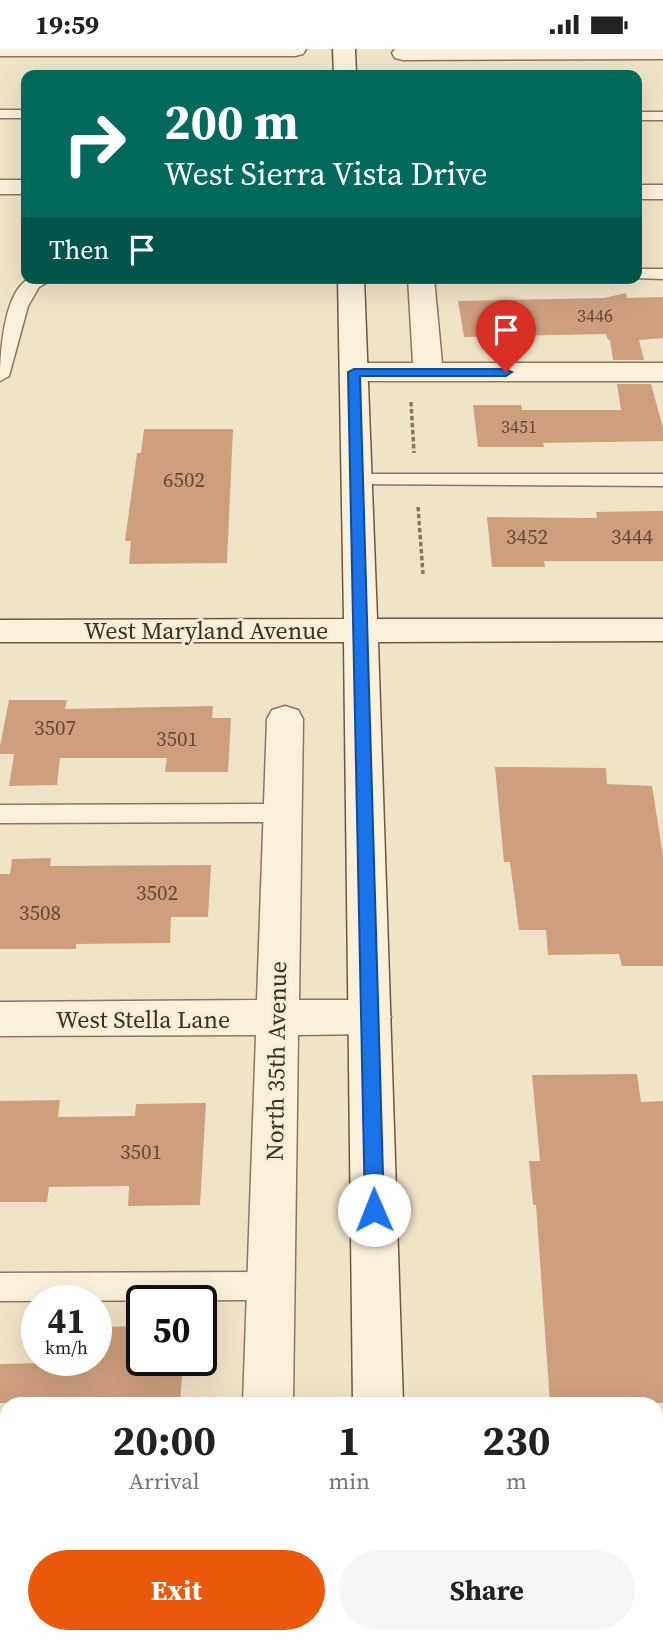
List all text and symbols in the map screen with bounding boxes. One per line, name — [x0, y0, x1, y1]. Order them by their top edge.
text: 19:59 — [35, 7, 99, 43]
text: 200 m — [164, 88, 299, 155]
icon: right — [49, 98, 140, 189]
text: West Sierra Vista Drive — [164, 152, 488, 196]
icon: arrive — [123, 231, 161, 269]
text: Then — [49, 232, 109, 268]
pin — [476, 300, 536, 372]
house number: 3446 — [577, 303, 613, 328]
icon: arrive — [487, 311, 525, 349]
house number: 3451 — [501, 414, 537, 439]
house number: 6502 — [163, 465, 205, 494]
house number: 3452 — [506, 522, 548, 551]
house number: 3444 — [611, 522, 653, 551]
street label: West Maryland Avenue — [84, 614, 328, 647]
house number: 3507 — [34, 713, 76, 742]
house number: 3501 — [156, 724, 198, 753]
house number: 3502 — [136, 878, 178, 907]
house number: 3508 — [19, 898, 61, 927]
street label: North 35th Avenue — [258, 961, 294, 1161]
street label: West Stella Lane — [56, 1003, 230, 1036]
house number: 3501 — [120, 1137, 162, 1166]
position arrow — [337, 1173, 411, 1247]
speed limit sign: 50 — [126, 1285, 217, 1376]
text: 41 — [48, 1297, 85, 1345]
text: km/h — [45, 1335, 88, 1360]
text: 20:00 — [112, 1411, 216, 1469]
text: 1 — [338, 1411, 361, 1469]
text: 230 — [482, 1411, 551, 1469]
text: Arrival — [129, 1465, 200, 1497]
text: min — [328, 1465, 370, 1497]
text: m — [506, 1465, 527, 1497]
button: Exit — [28, 1550, 325, 1630]
button: Share — [339, 1550, 635, 1630]

